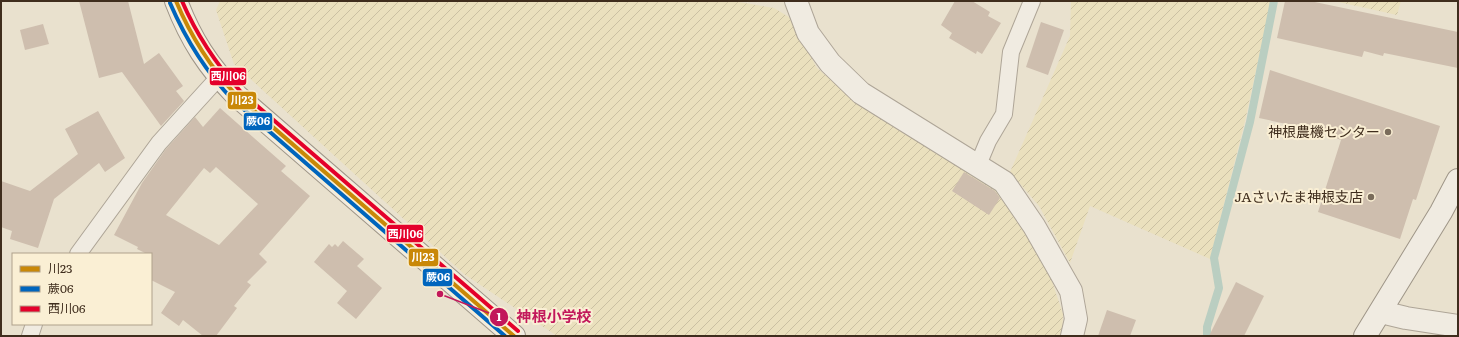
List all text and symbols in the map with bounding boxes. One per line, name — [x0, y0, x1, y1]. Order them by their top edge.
line badge: 西川06 — [209, 67, 247, 86]
text: 西川06 — [210, 67, 246, 83]
line badge: 川23 — [227, 91, 257, 110]
text: 川23 — [230, 91, 254, 107]
line badge: 蕨06 — [243, 112, 273, 131]
text: 蕨06 — [246, 112, 271, 128]
place label: 神根農機センター — [1268, 121, 1380, 141]
marker: 神根農機センター — [1383, 127, 1393, 137]
place label: JAさいたま神根支店 — [1234, 186, 1363, 206]
marker: JAさいたま神根支店 — [1366, 192, 1376, 202]
line badge: 西川06 — [386, 224, 424, 243]
text: 西川06 — [387, 225, 423, 241]
line badge: 川23 — [408, 248, 439, 267]
text: 川23 — [411, 248, 435, 264]
legend — [12, 253, 152, 325]
text: 川23 — [48, 259, 73, 277]
line badge: 蕨06 — [422, 268, 453, 287]
text: 蕨06 — [426, 268, 451, 284]
text: 蕨06 — [48, 279, 74, 297]
text: 西川06 — [48, 299, 86, 317]
callout: 神根小学校 — [489, 304, 600, 331]
text: 神根小学校 — [515, 304, 592, 327]
text: 1 — [497, 307, 502, 325]

